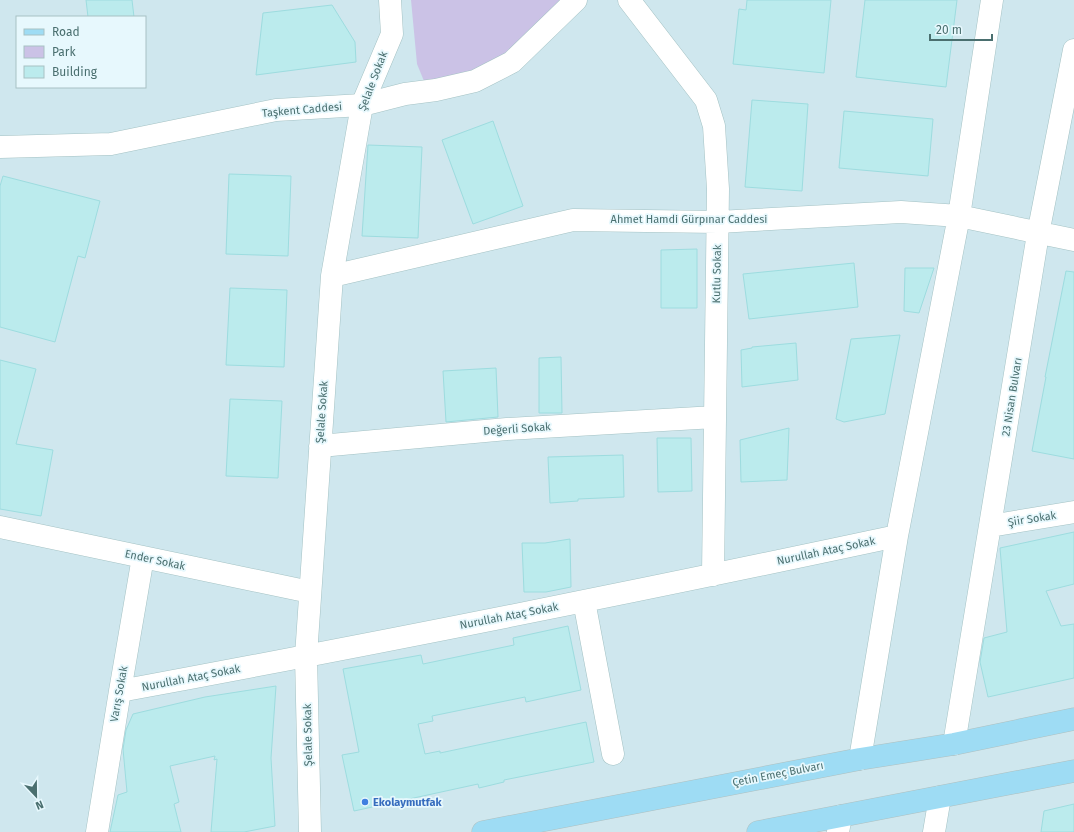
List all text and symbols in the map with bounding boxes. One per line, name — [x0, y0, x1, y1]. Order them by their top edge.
legend — [16, 16, 146, 88]
scale bar — [930, 16, 992, 42]
text: 20 m — [936, 23, 962, 37]
text: Road — [52, 25, 80, 39]
text: Park — [52, 45, 76, 59]
street label: Şelale Sokak — [356, 49, 390, 113]
text: Building — [52, 65, 98, 79]
street label: Taşkent Caddesi — [261, 100, 343, 120]
street label: Ahmet Hamdi Gürpınar Caddesi — [611, 213, 767, 226]
street label: Kutlu Sokak — [710, 244, 724, 303]
street label: 23 Nisan Bulvarı — [999, 357, 1025, 437]
street label: Şelale Sokak — [313, 380, 331, 444]
street label: Değerli Sokak — [483, 420, 552, 438]
street label: Şiir Sokak — [1007, 509, 1058, 529]
street label: Nurullah Ataç Sokak — [776, 534, 877, 568]
street label: Ender Sokak — [124, 547, 187, 573]
street label: Nurullah Ataç Sokak — [459, 600, 560, 632]
street label: Nurullah Ataç Sokak — [141, 662, 242, 694]
street label: Varış Sokak — [108, 665, 130, 723]
street label: Şelale Sokak — [301, 703, 315, 766]
street label: Çetin Emeç Bulvarı — [731, 759, 825, 789]
north arrow — [16, 776, 56, 816]
place label: Ekolaymutfak — [373, 796, 442, 809]
text: N — [34, 797, 45, 812]
marker: Ekolaymutfak — [360, 797, 370, 807]

